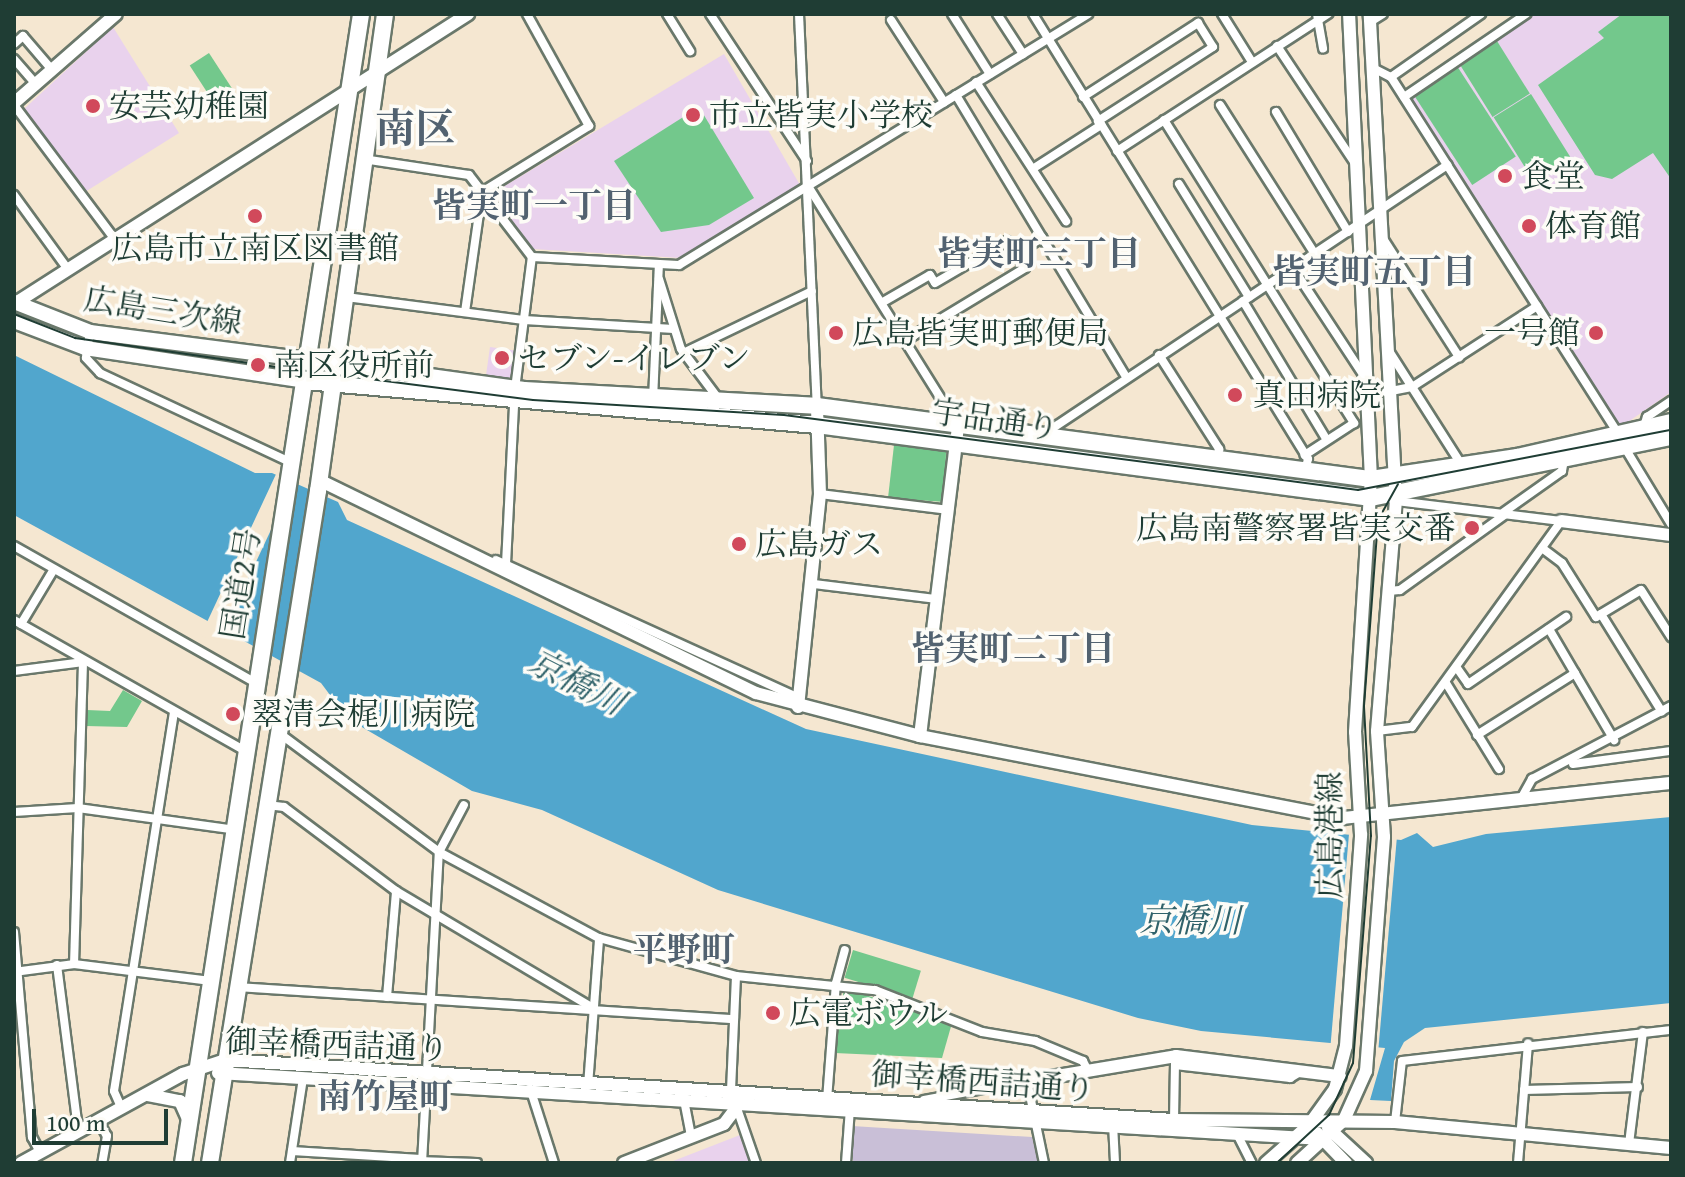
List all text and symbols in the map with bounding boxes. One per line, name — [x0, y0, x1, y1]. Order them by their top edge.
place label: 安芸幼稚園 — [109, 87, 269, 125]
place label: 市立皆実小学校 — [709, 96, 933, 134]
marker: 安芸幼稚園 — [84, 97, 102, 115]
district label: 南区 — [375, 104, 455, 152]
marker: 市立皆実小学校 — [684, 106, 702, 124]
place label: 食堂 — [1521, 157, 1585, 195]
marker: 食堂 — [1496, 167, 1514, 185]
district label: 皆実町一丁目 — [432, 185, 636, 225]
marker: 広島市立南区図書館 — [246, 207, 264, 225]
place label: 体育館 — [1545, 207, 1641, 245]
marker: 体育館 — [1520, 217, 1538, 235]
place label: 広島市立南区図書館 — [111, 229, 399, 267]
district label: 皆実町三丁目 — [937, 233, 1141, 273]
district label: 皆実町五丁目 — [1272, 251, 1476, 291]
street label: 広島三次線 — [81, 280, 245, 342]
place label: 広島皆実町郵便局 — [852, 314, 1108, 352]
place label: 一号館 — [1484, 314, 1580, 352]
marker: 広島皆実町郵便局 — [827, 324, 845, 342]
marker: 一号館 — [1587, 324, 1605, 342]
place label: セブン-イレブン — [518, 339, 753, 377]
place label: 南区役所前 — [274, 346, 434, 384]
marker: セブン-イレブン — [493, 349, 511, 367]
marker: 南区役所前 — [249, 356, 267, 374]
place label: 真田病院 — [1253, 376, 1381, 414]
marker: 真田病院 — [1224, 384, 1246, 406]
street label: 宇品通り — [929, 392, 1061, 448]
place label: 広島南警察署皆実交番 — [1136, 509, 1456, 547]
marker: 広島南警察署皆実交番 — [1463, 519, 1481, 537]
place label: 広島ガス — [755, 525, 883, 563]
street label: 国道2号 — [213, 526, 269, 642]
marker: 広島ガス — [730, 535, 748, 553]
district label: 皆実町二丁目 — [911, 628, 1115, 668]
water label: 京橋川 — [522, 640, 632, 722]
place label: 翠清会梶川病院 — [251, 695, 475, 733]
marker: 翠清会梶川病院 — [222, 703, 244, 725]
street label: 広島港線 — [1311, 771, 1349, 899]
water label: 京橋川 — [1139, 900, 1241, 940]
district label: 平野町 — [633, 929, 735, 969]
place label: 広電ボウル — [789, 994, 949, 1032]
marker: 広電ボウル — [764, 1004, 782, 1022]
street label: 御幸橋西詰通り — [224, 1022, 450, 1068]
street label: 御幸橋西詰通り — [870, 1055, 1096, 1109]
district label: 南竹屋町 — [317, 1076, 453, 1116]
scale bar — [36, 1093, 172, 1143]
text: 100 m — [46, 1105, 106, 1140]

